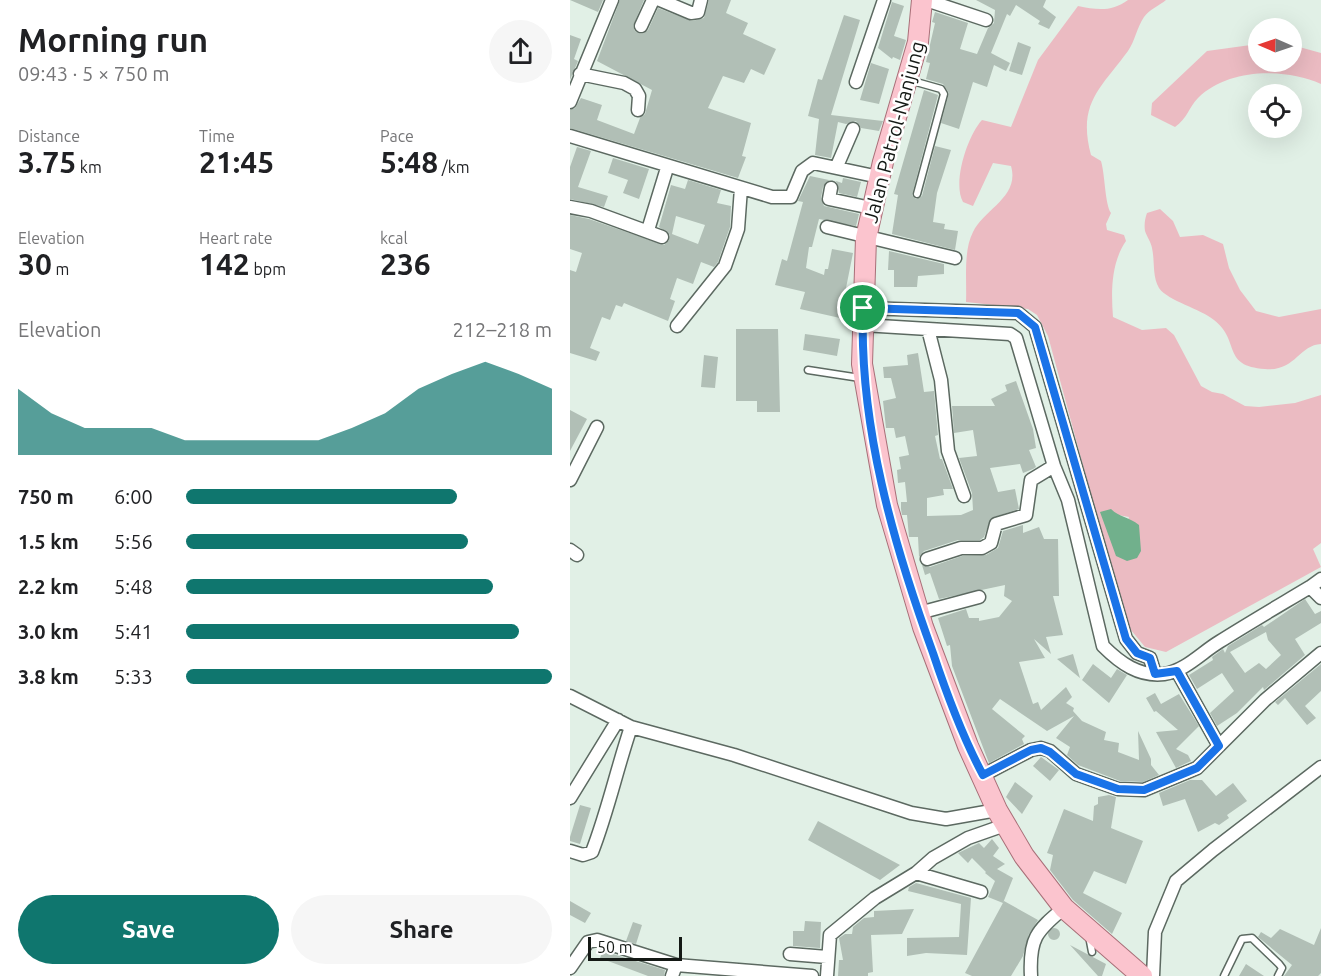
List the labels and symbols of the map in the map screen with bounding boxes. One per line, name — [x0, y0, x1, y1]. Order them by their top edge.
north arrow — [1248, 18, 1302, 72]
street label: Jalan Patrol-Nanjung — [858, 39, 929, 225]
pin — [837, 282, 888, 333]
scale bar — [588, 934, 682, 962]

